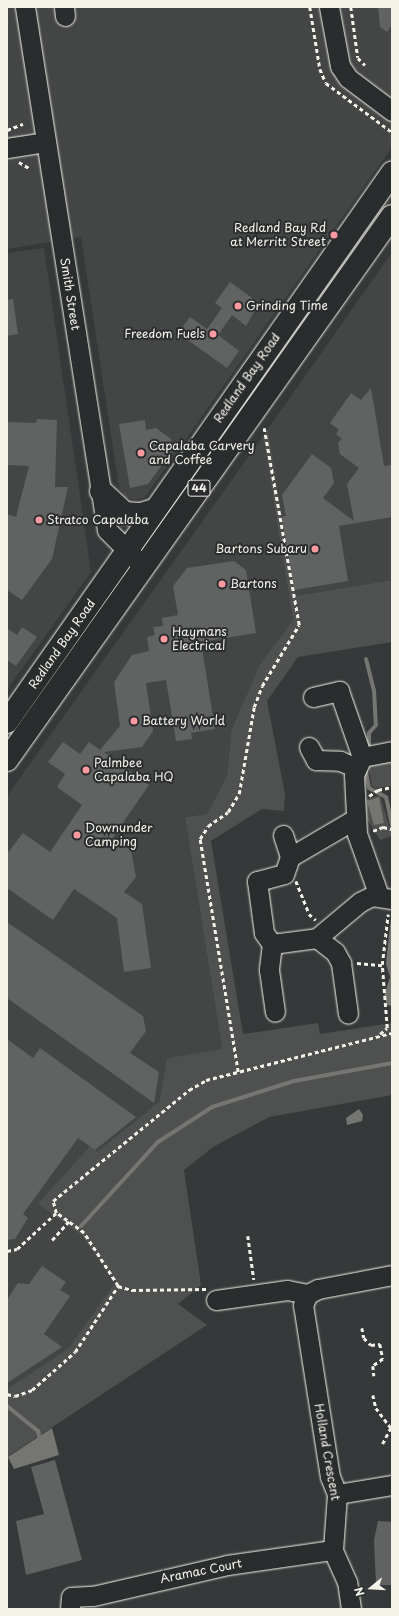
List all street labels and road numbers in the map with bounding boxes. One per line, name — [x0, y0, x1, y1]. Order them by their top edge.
street label: Smith Street — [57, 256, 83, 332]
street label: Redland Bay Road — [211, 331, 283, 425]
road number: 44 — [187, 479, 211, 497]
street label: Redland Bay Road — [26, 597, 98, 691]
street label: Holland Crescent — [311, 1402, 343, 1502]
street label: Aramac Court — [159, 1556, 243, 1586]

